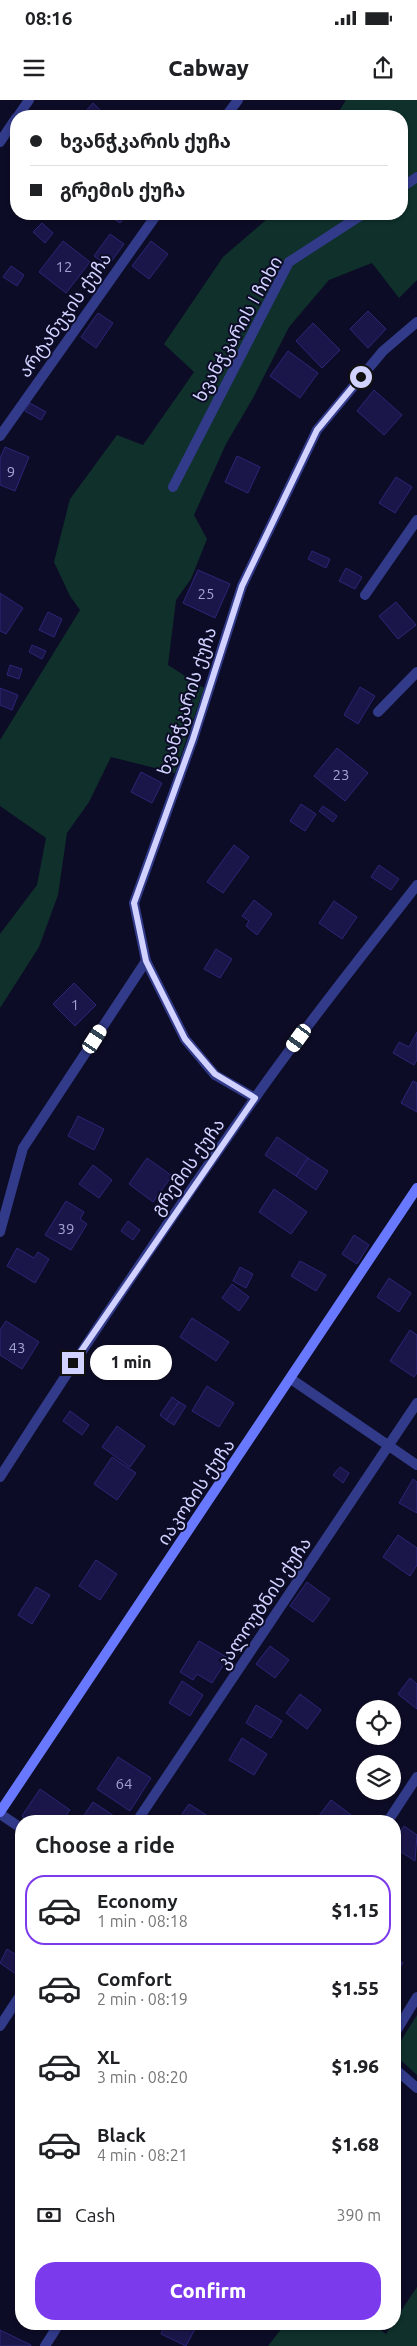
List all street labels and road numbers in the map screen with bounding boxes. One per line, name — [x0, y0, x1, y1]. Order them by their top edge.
street label: არტანუჯის ქუჩა — [14, 248, 116, 382]
street label: ხვანჭკარის I ჩიხი — [189, 252, 287, 406]
street label: ხვანჭკარის ქუჩა — [153, 624, 221, 778]
street label: გრემის ქუჩა — [146, 1114, 230, 1220]
street label: იაკობის ქუჩა — [152, 1435, 240, 1549]
street label: კალოუბნის ქუჩა — [212, 1533, 316, 1673]

